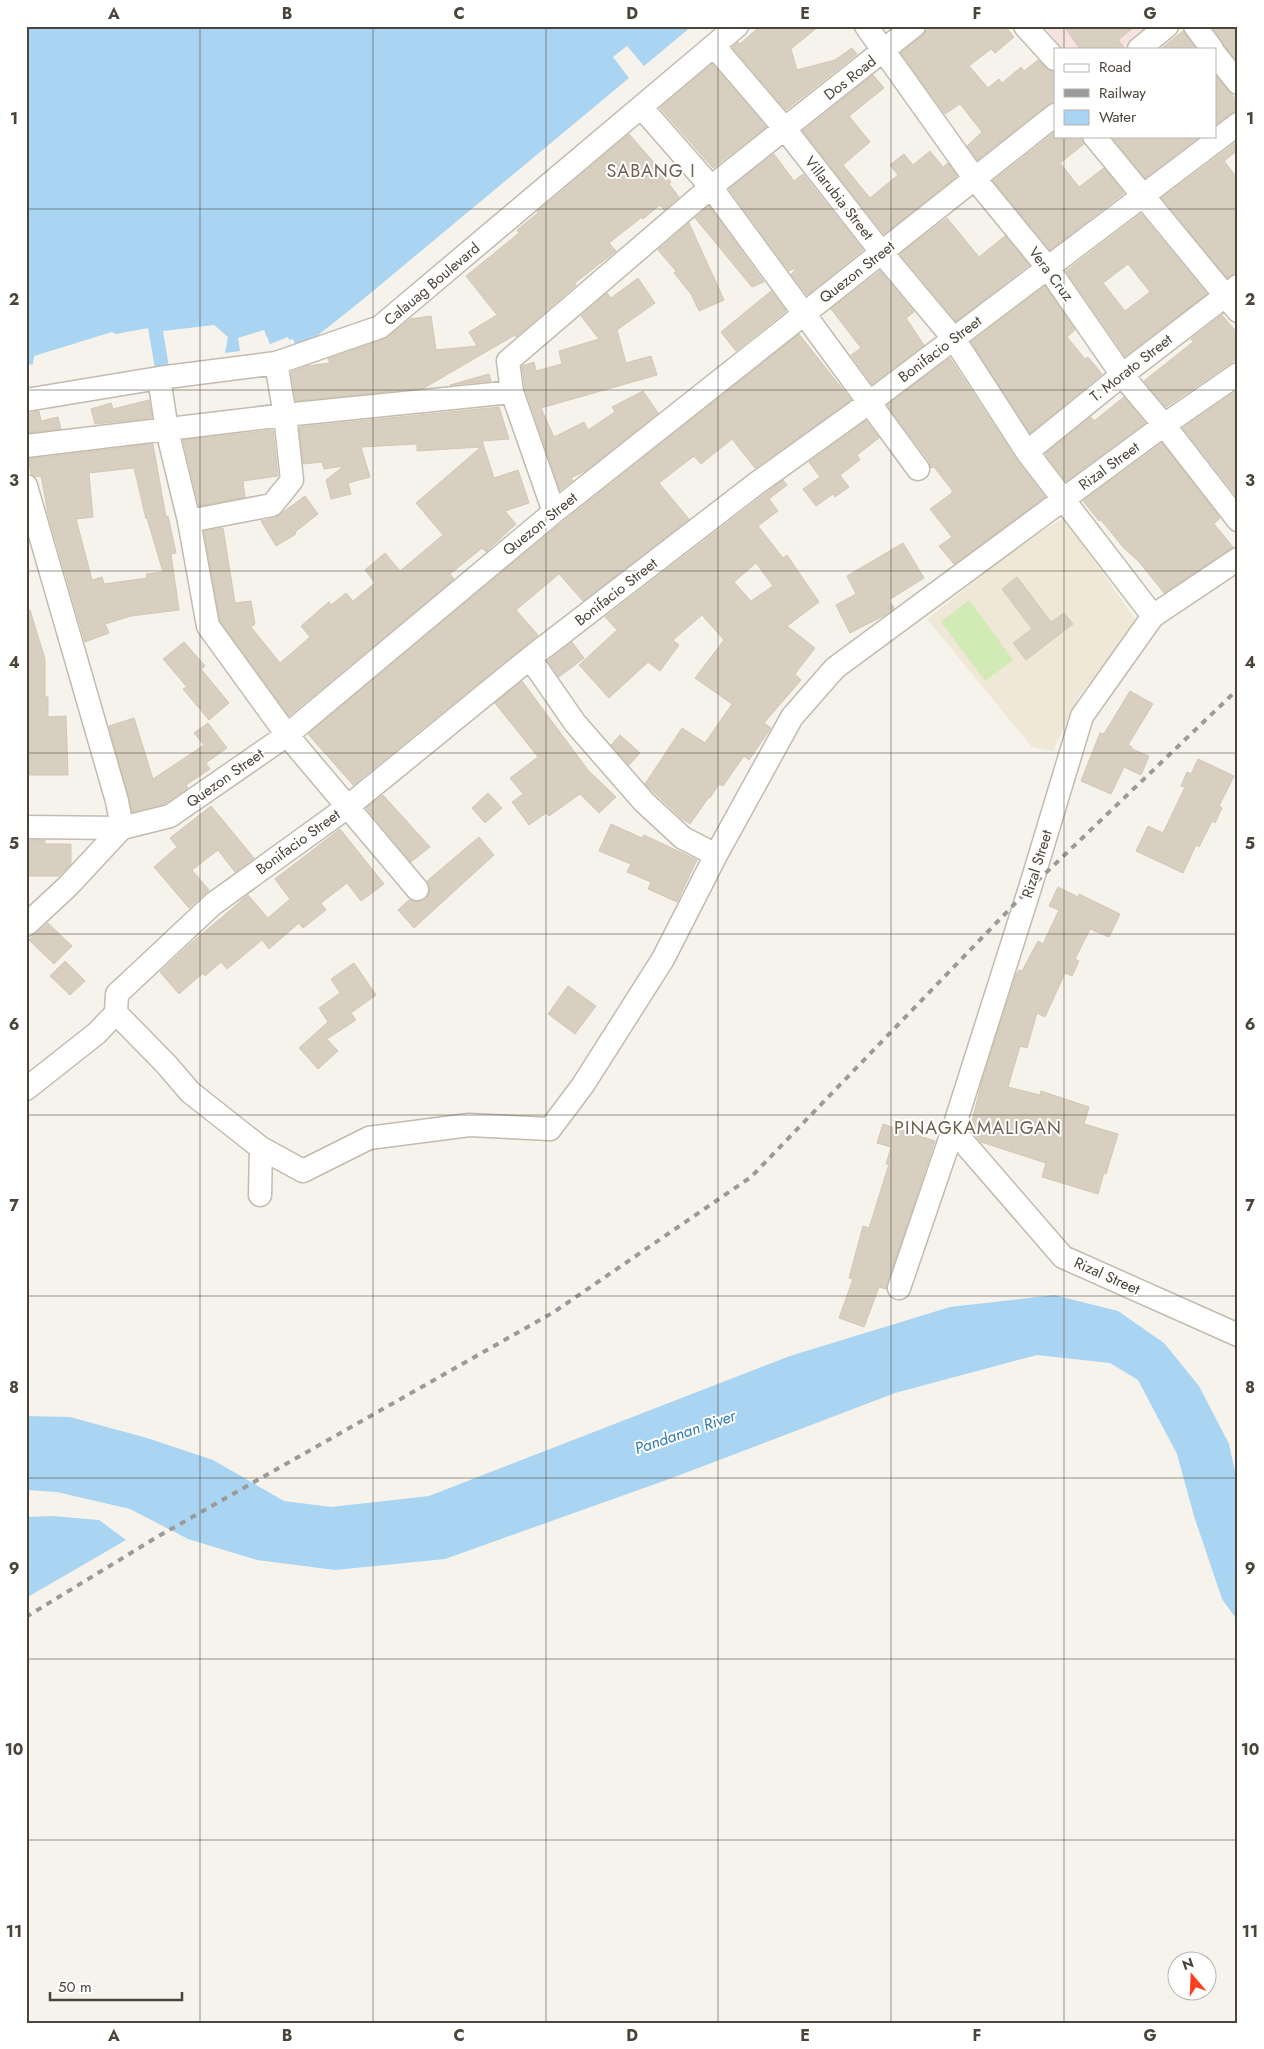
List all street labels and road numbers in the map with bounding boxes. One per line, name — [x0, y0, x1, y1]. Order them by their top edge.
street label: Dos Road — [819, 50, 881, 106]
street label: Villarubia Street — [799, 151, 879, 245]
street label: Quezon Street — [815, 235, 900, 308]
street label: Calauag Boulevard — [379, 237, 485, 331]
street label: Vera Cruz — [1023, 242, 1079, 306]
street label: Bonifacio Street — [894, 310, 987, 388]
street label: T. Morato Street — [1085, 329, 1177, 407]
street label: Rizal Street — [1074, 436, 1144, 496]
street label: Quezon Street — [498, 487, 582, 561]
street label: Bonifacio Street — [570, 552, 662, 631]
street label: Quezon Street — [182, 743, 269, 813]
street label: Bonifacio Street — [251, 804, 345, 880]
street label: Rizal Street — [1016, 827, 1058, 901]
street label: Rizal Street — [1070, 1252, 1144, 1300]

